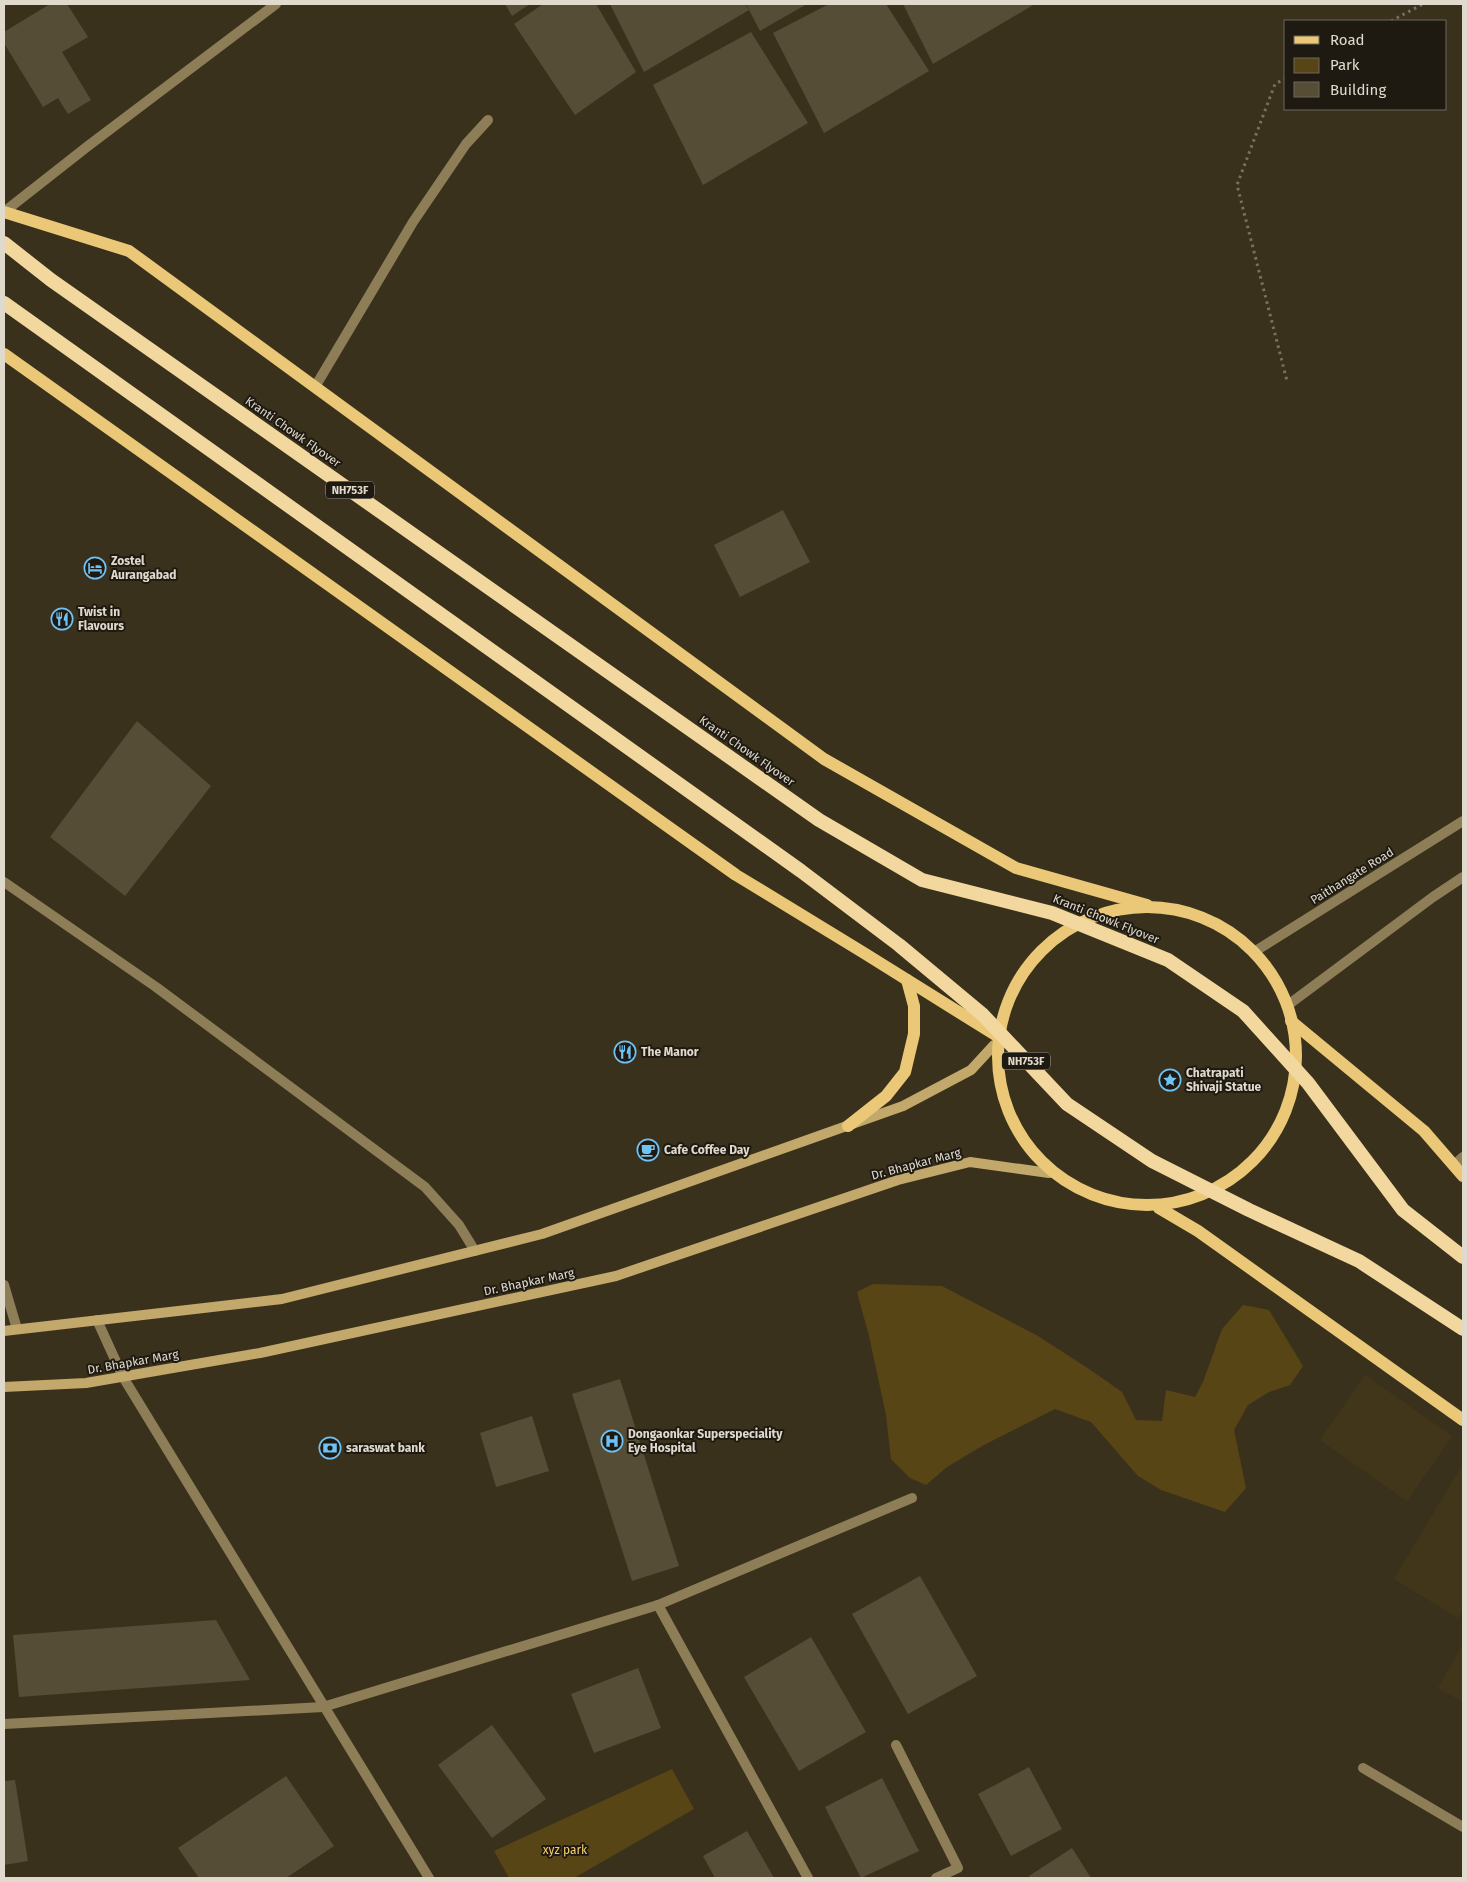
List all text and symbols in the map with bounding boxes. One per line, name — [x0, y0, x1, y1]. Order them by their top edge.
legend — [1284, 20, 1447, 110]
text: Road — [1330, 31, 1365, 49]
text: Park — [1330, 56, 1360, 74]
text: Building — [1330, 81, 1386, 99]
street label: Kranti Chowk Flyover — [243, 394, 344, 470]
road number: NH753F — [326, 482, 374, 498]
place label: Zostel Aurangabad — [110, 554, 177, 582]
hotel icon: Zostel Aurangabad — [83, 556, 107, 580]
place label: Twist in Flavours — [78, 605, 124, 633]
restaurant icon: Twist in Flavours — [50, 607, 74, 631]
street label: Kranti Chowk Flyover — [697, 713, 798, 789]
street label: Paithangate Road — [1308, 845, 1396, 907]
street label: Kranti Chowk Flyover — [1051, 891, 1161, 947]
restaurant icon: The Manor — [613, 1040, 637, 1064]
place label: The Manor — [641, 1045, 699, 1059]
road number: NH753F — [1002, 1052, 1050, 1070]
place label: Chatrapati Shivaji Statue — [1186, 1066, 1262, 1094]
place icon: Chatrapati Shivaji Statue — [1158, 1068, 1182, 1092]
cafe icon: Cafe Coffee Day — [636, 1138, 660, 1162]
place label: Cafe Coffee Day — [664, 1143, 750, 1157]
street label: Dr. Bhapkar Marg — [870, 1145, 963, 1183]
street label: Dr. Bhapkar Marg — [482, 1265, 576, 1298]
street label: Dr. Bhapkar Marg — [86, 1347, 180, 1377]
place label: Dongaonkar Superspeciality Eye Hospital — [628, 1427, 783, 1455]
hospital icon: Dongaonkar Superspeciality Eye Hospital — [600, 1429, 624, 1453]
bank icon: saraswat bank — [318, 1436, 342, 1460]
place label: saraswat bank — [346, 1441, 425, 1455]
park label: xyz park — [543, 1843, 588, 1857]

